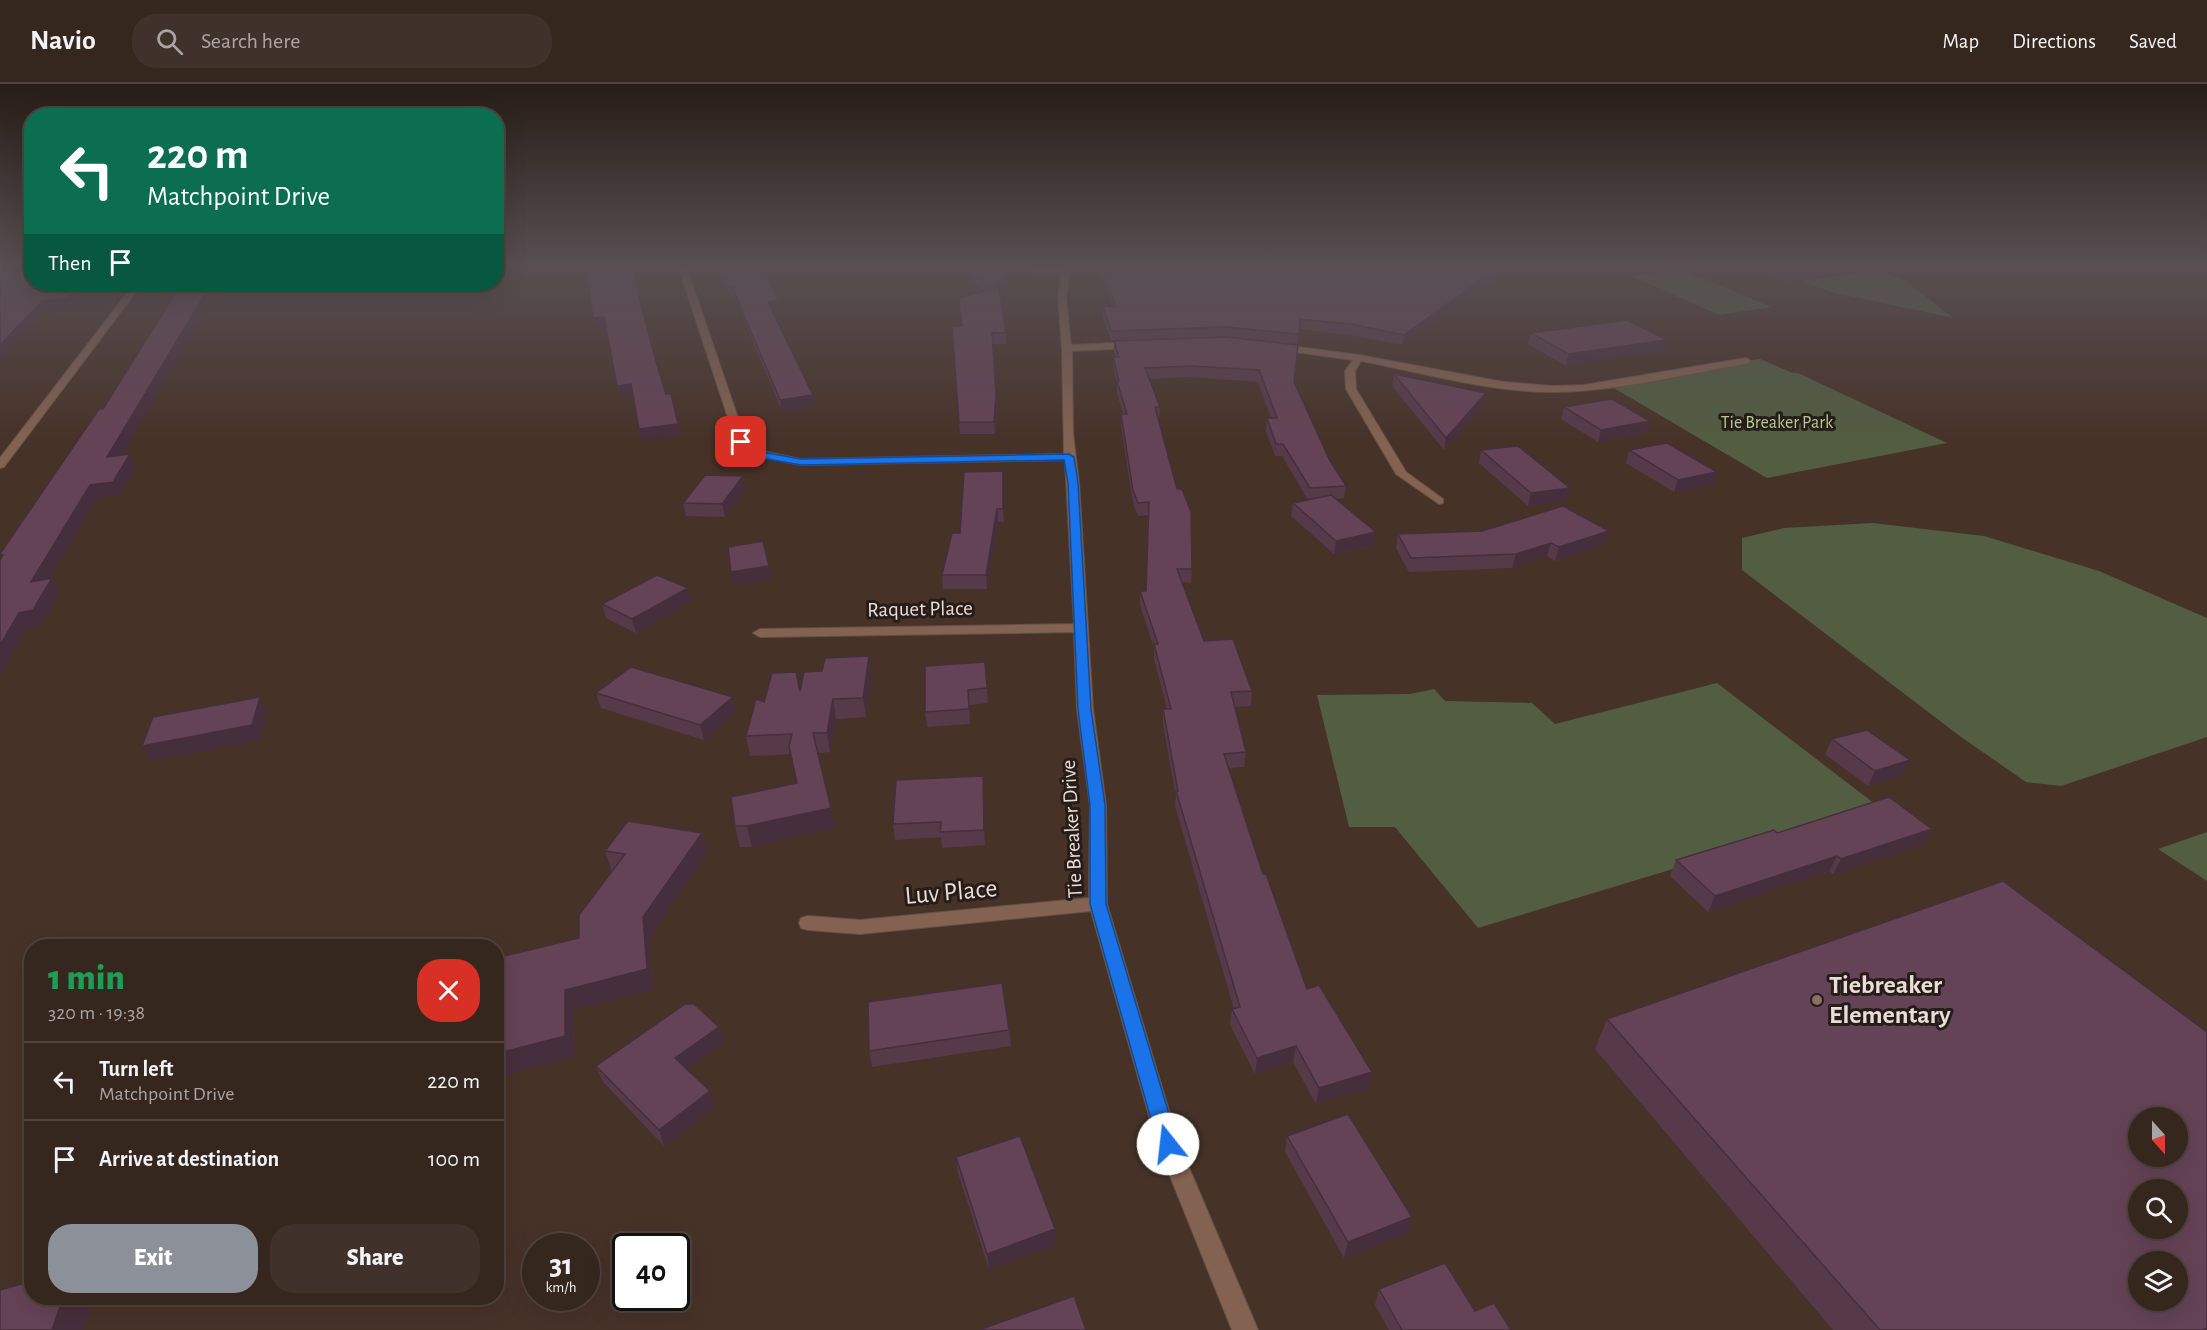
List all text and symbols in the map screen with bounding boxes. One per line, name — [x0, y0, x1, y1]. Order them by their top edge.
search box — [132, 14, 552, 68]
icon: search — [153, 25, 186, 58]
text: Navio — [30, 27, 96, 55]
text: Search here — [201, 30, 300, 52]
text: Map — [1943, 31, 1979, 52]
text: Directions — [2012, 31, 2096, 52]
text: Saved — [2129, 31, 2177, 52]
icon: left — [48, 132, 126, 210]
text: 220 m — [147, 134, 249, 176]
text: Matchpoint Drive — [147, 183, 330, 210]
icon: arrive — [104, 246, 137, 279]
text: Then — [48, 252, 92, 274]
park label: Tie Breaker Park — [1721, 414, 1834, 432]
pin — [715, 416, 766, 467]
icon: arrive — [724, 425, 757, 458]
street label: Raquet Place — [867, 598, 973, 620]
street label: Tie Breaker Drive — [1058, 759, 1086, 899]
street label: Luv Place — [904, 875, 998, 909]
button: close — [417, 959, 480, 1022]
text: 1 min — [48, 960, 125, 996]
place label: Tiebreaker Elementary — [1829, 972, 1951, 1028]
marker: Tiebreaker Elementary — [1810, 993, 1824, 1007]
text: 320 m · 19:38 — [48, 1003, 145, 1023]
text: Turn left — [99, 1058, 173, 1080]
icon: left — [48, 1065, 81, 1098]
text: 220 m — [427, 1070, 480, 1092]
text: Matchpoint Drive — [99, 1084, 234, 1104]
north arrow — [2128, 1107, 2188, 1167]
map controls — [2128, 1107, 2188, 1311]
position arrow — [1136, 1112, 1200, 1176]
icon: arrive — [48, 1143, 81, 1176]
text: Arrive at destination — [99, 1148, 279, 1170]
text: 100 m — [428, 1148, 480, 1170]
button: search — [2128, 1179, 2188, 1239]
button: Exit — [48, 1224, 258, 1293]
button: Share — [270, 1224, 480, 1293]
speed limit sign: 40 — [612, 1233, 690, 1311]
text: 31 — [549, 1250, 573, 1280]
button: layers — [2128, 1251, 2188, 1311]
text: km/h — [546, 1280, 576, 1295]

